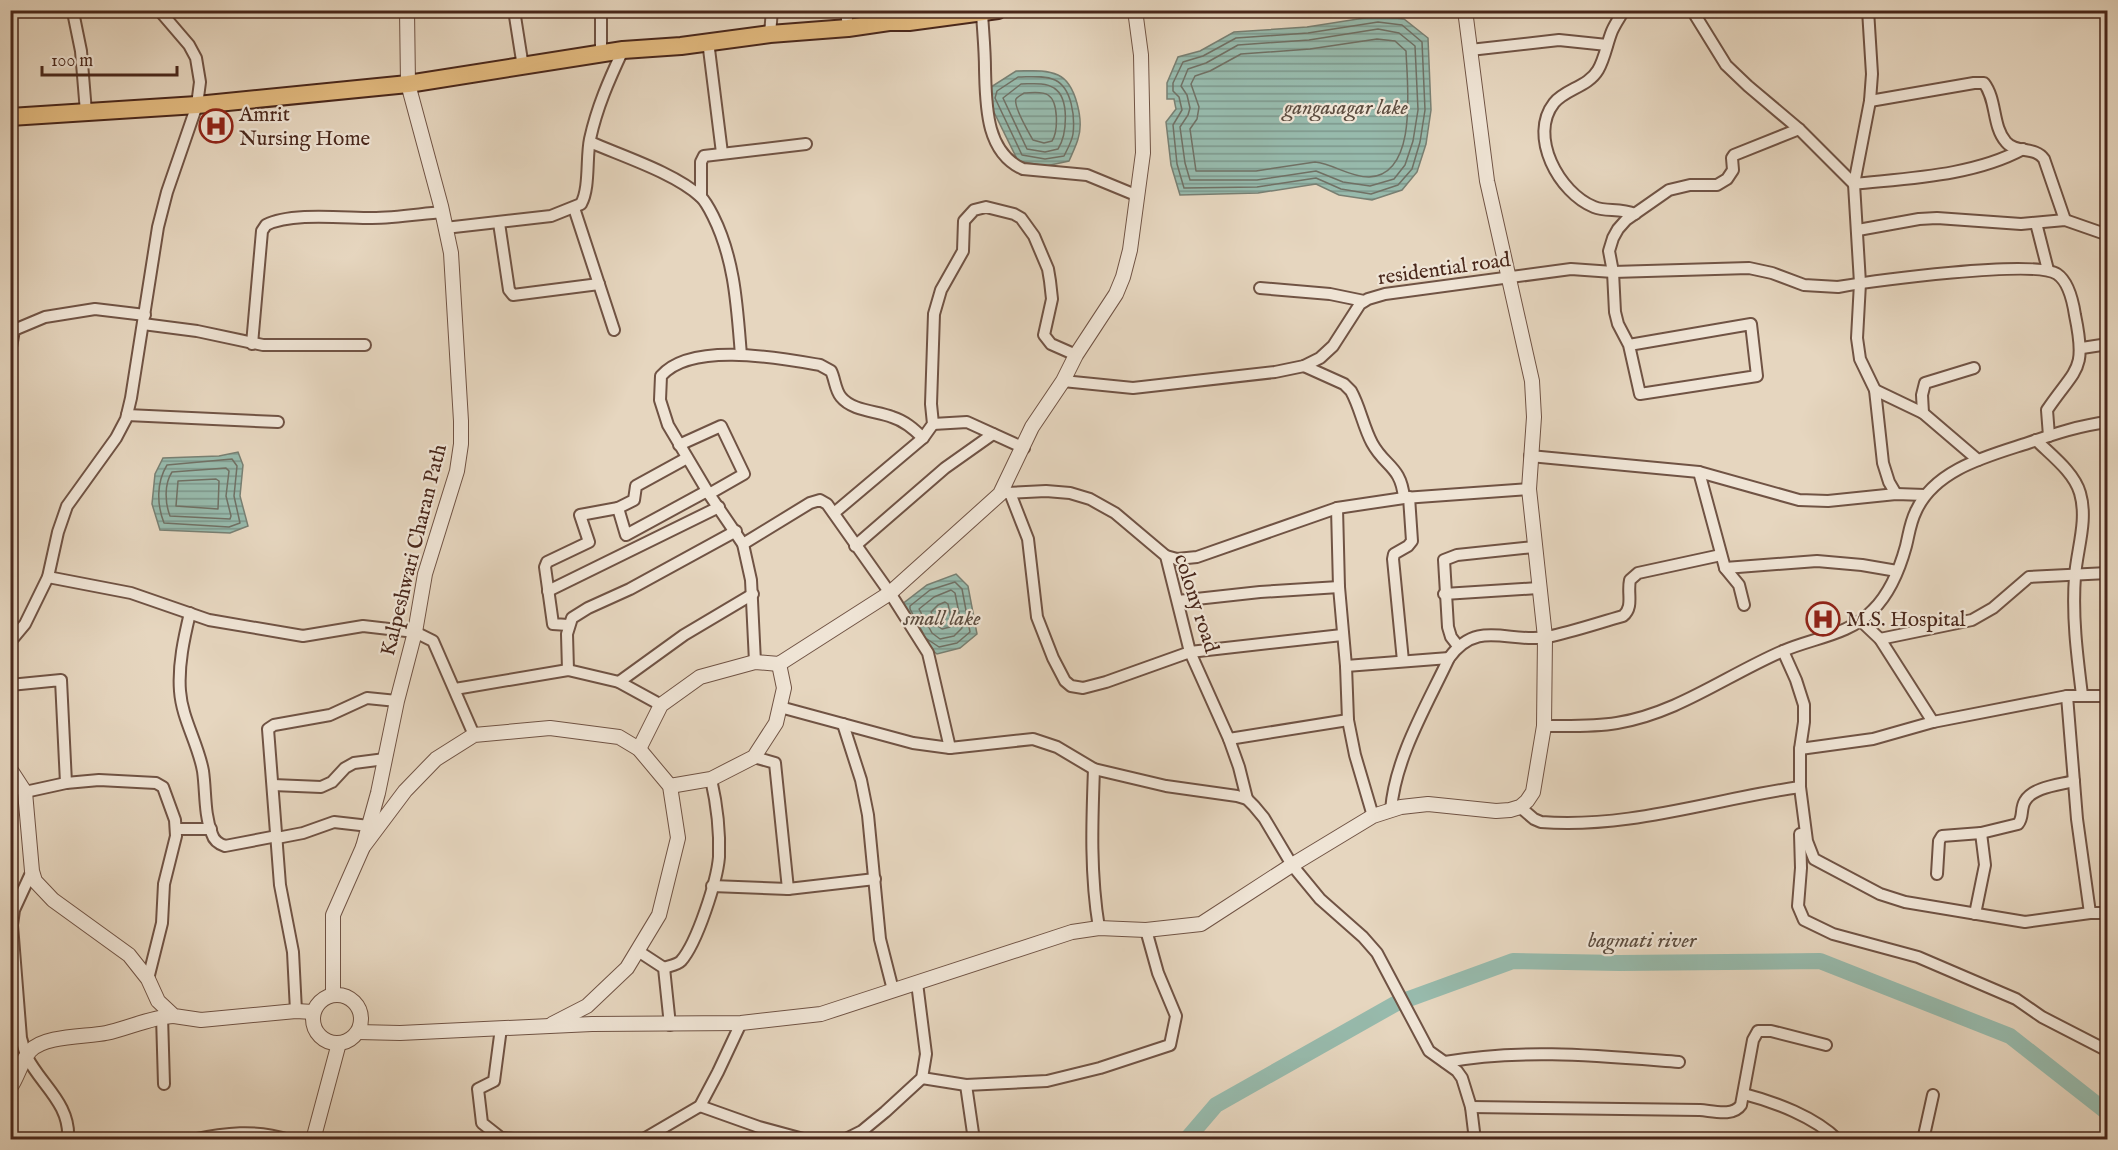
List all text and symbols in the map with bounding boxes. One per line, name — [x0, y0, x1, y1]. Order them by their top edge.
scale bar — [42, 39, 177, 77]
text: 100 m — [51, 50, 93, 73]
water label: gangasagar lake — [1280, 94, 1409, 122]
place label: Amrit Nursing Home — [238, 102, 371, 153]
hospital icon: Amrit Nursing Home — [198, 108, 234, 144]
street label: residential road — [1376, 247, 1513, 292]
street label: Kalpeshwari Charan Path — [375, 442, 454, 659]
street label: colony road — [1167, 551, 1224, 657]
hospital icon: M.S. Hospital — [1805, 601, 1841, 637]
water label: small lake — [902, 605, 981, 633]
place label: M.S. Hospital — [1846, 607, 1966, 634]
water label: bagmati river — [1588, 927, 1698, 955]

